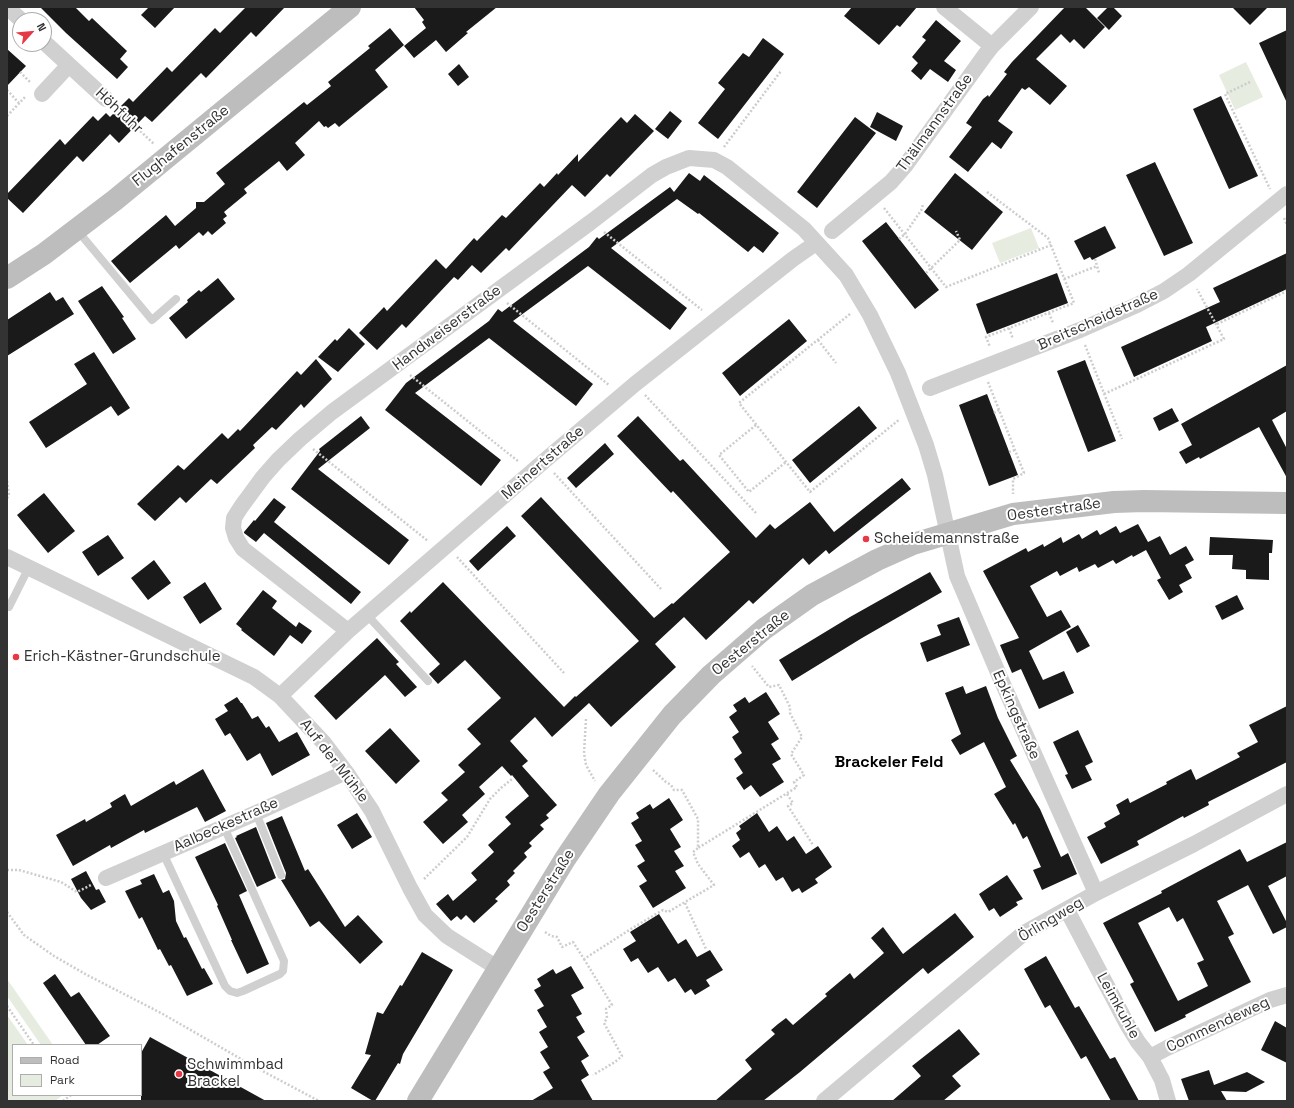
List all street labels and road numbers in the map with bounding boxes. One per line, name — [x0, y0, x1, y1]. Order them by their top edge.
street label: Thälmannstraße — [893, 70, 977, 176]
street label: Höhfuhr — [91, 84, 147, 138]
street label: Flughafenstraße — [129, 101, 233, 191]
street label: Handweiserstraße — [389, 281, 505, 375]
street label: Breitscheidstraße — [1035, 285, 1161, 355]
street label: Meinertstraße — [498, 422, 588, 504]
street label: Oesterstraße — [1006, 495, 1102, 525]
street label: Oesterstraße — [709, 606, 793, 680]
street label: Epkingstraße — [988, 668, 1044, 762]
street label: Auf der Mühle — [296, 716, 372, 806]
street label: Aalbeckestraße — [171, 794, 281, 856]
street label: Oesterstraße — [513, 846, 579, 936]
street label: Örlingweg — [1015, 894, 1087, 946]
street label: Leimkuhle — [1093, 970, 1143, 1042]
street label: Commendeweg — [1164, 993, 1272, 1057]

